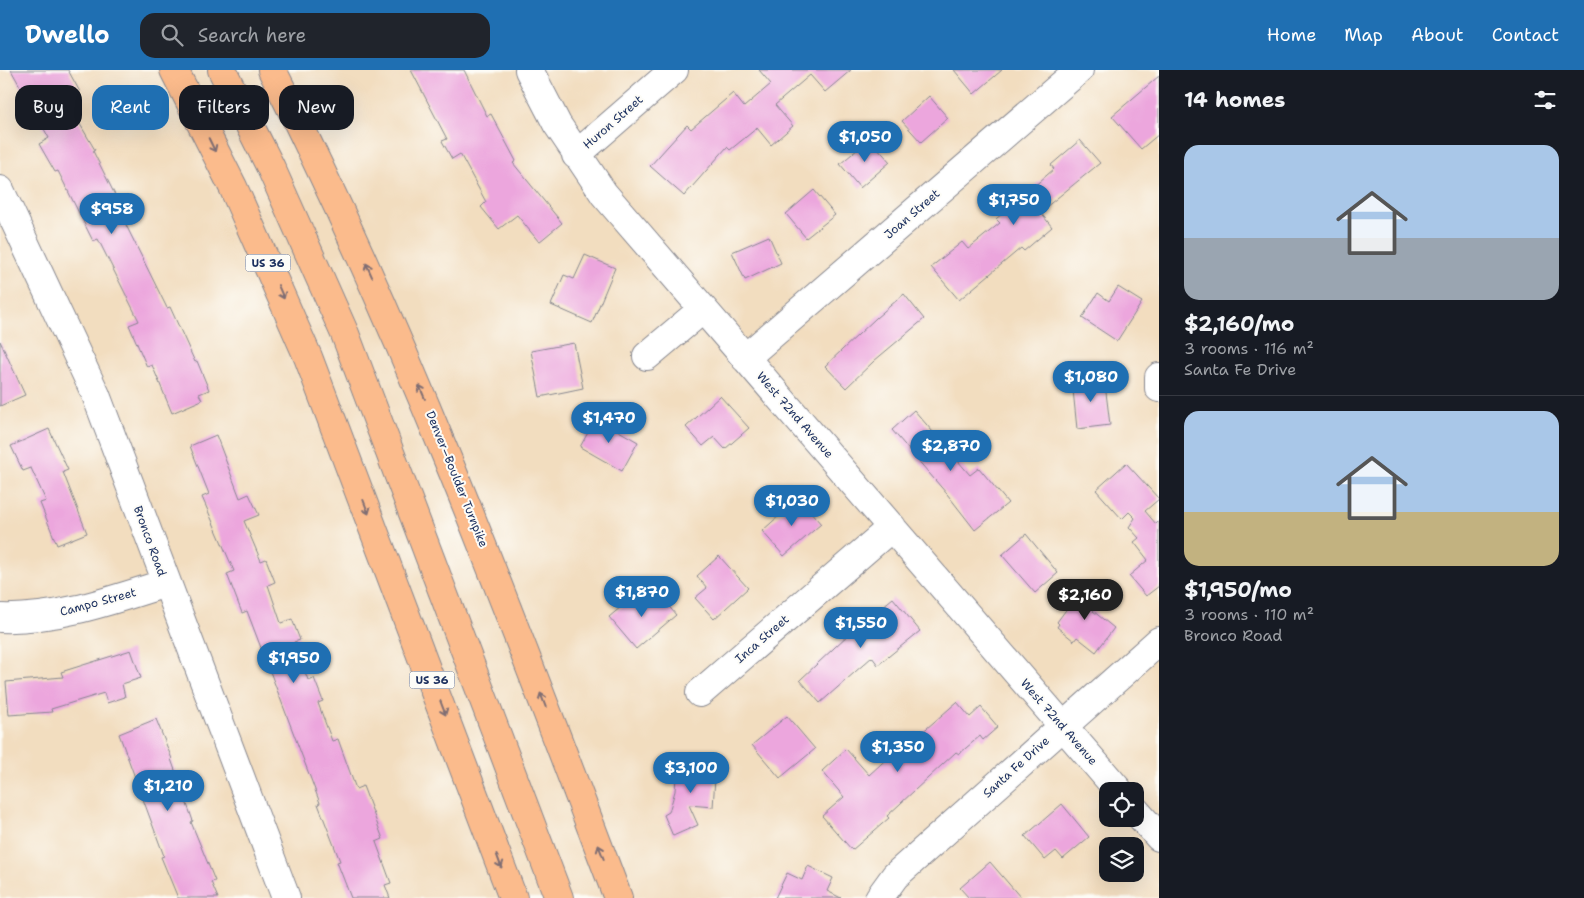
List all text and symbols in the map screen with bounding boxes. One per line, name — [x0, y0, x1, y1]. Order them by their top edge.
search box — [140, 13, 490, 58]
text: Dwello — [25, 19, 110, 51]
icon: search — [158, 21, 186, 49]
text: Search here — [198, 23, 306, 48]
text: Home — [1267, 23, 1316, 47]
text: Map — [1344, 23, 1383, 47]
text: About — [1411, 23, 1464, 47]
text: Contact — [1492, 23, 1559, 47]
chip: Buy — [15, 85, 82, 130]
chip: Rent — [92, 85, 169, 130]
chip: Filters — [179, 85, 269, 130]
chip: New — [279, 85, 354, 130]
text: 14 homes — [1184, 86, 1285, 114]
icon: filters — [1531, 86, 1559, 114]
street label: Huron Street — [580, 91, 646, 153]
pin: $1,050 — [824, 121, 906, 163]
text: $1,050 — [838, 126, 892, 147]
one-way arrow — [208, 137, 218, 152]
icon: home — [1327, 178, 1417, 268]
pin: $1,750 — [973, 184, 1055, 226]
street label: Joan Street — [881, 185, 943, 243]
text: $1,750 — [988, 189, 1040, 210]
pin: $958 — [82, 192, 142, 235]
text: $958 — [91, 198, 133, 219]
road number: US 36 — [246, 254, 290, 272]
one-way arrow — [364, 263, 374, 278]
one-way arrow — [276, 284, 286, 299]
text: $2,160/mo — [1184, 310, 1295, 338]
text: 3 rooms · 116 m² — [1184, 338, 1314, 359]
text: Santa Fe Drive — [1184, 359, 1296, 380]
pin: $1,080 — [1050, 360, 1132, 403]
text: $1,080 — [1064, 366, 1118, 387]
street label: West 72nd Avenue — [753, 368, 837, 462]
one-way arrow — [416, 385, 426, 400]
pin: $1,470 — [568, 402, 650, 444]
text: $1,470 — [582, 407, 636, 428]
street label: Denver–Boulder Turnpike — [422, 408, 492, 550]
pin: $2,870 — [910, 430, 992, 472]
text: $2,870 — [921, 435, 981, 456]
icon: home — [1327, 443, 1417, 533]
pin: $1,030 — [751, 484, 833, 527]
text: $1,030 — [765, 490, 819, 511]
one-way arrow — [362, 499, 371, 515]
street label: Bronco Road — [130, 504, 170, 579]
pin: $1,870 — [601, 576, 683, 618]
text: $1,950/mo — [1184, 576, 1292, 604]
pin: $2,160 — [1044, 578, 1126, 621]
text: $1,870 — [615, 581, 669, 602]
street label: Campo Street — [58, 584, 138, 620]
text: $2,160 — [1058, 584, 1112, 605]
text: 3 rooms · 110 m² — [1184, 604, 1314, 625]
pin: $1,550 — [820, 606, 902, 649]
street label: Inca Street — [732, 611, 792, 667]
text: $1,550 — [835, 612, 887, 633]
text: Bronco Road — [1184, 625, 1283, 646]
pin: $1,950 — [253, 642, 335, 684]
text: $1,950 — [268, 647, 320, 668]
road number: US 36 — [410, 672, 454, 688]
street label: West 72nd Avenue — [1017, 675, 1101, 769]
one-way arrow — [538, 693, 547, 709]
one-way arrow — [439, 700, 448, 716]
pin: $1,350 — [857, 730, 939, 773]
street label: Santa Fe Drive — [979, 733, 1053, 801]
text: $1,350 — [871, 736, 925, 757]
pin: $3,100 — [650, 752, 732, 794]
text: $3,100 — [664, 757, 718, 778]
pin: $1,210 — [127, 770, 209, 812]
text: $1,210 — [143, 775, 193, 796]
map controls — [1099, 782, 1144, 882]
button: locate — [1099, 782, 1144, 827]
button: layers — [1099, 837, 1144, 882]
one-way arrow — [596, 845, 605, 861]
one-way arrow — [495, 853, 504, 868]

